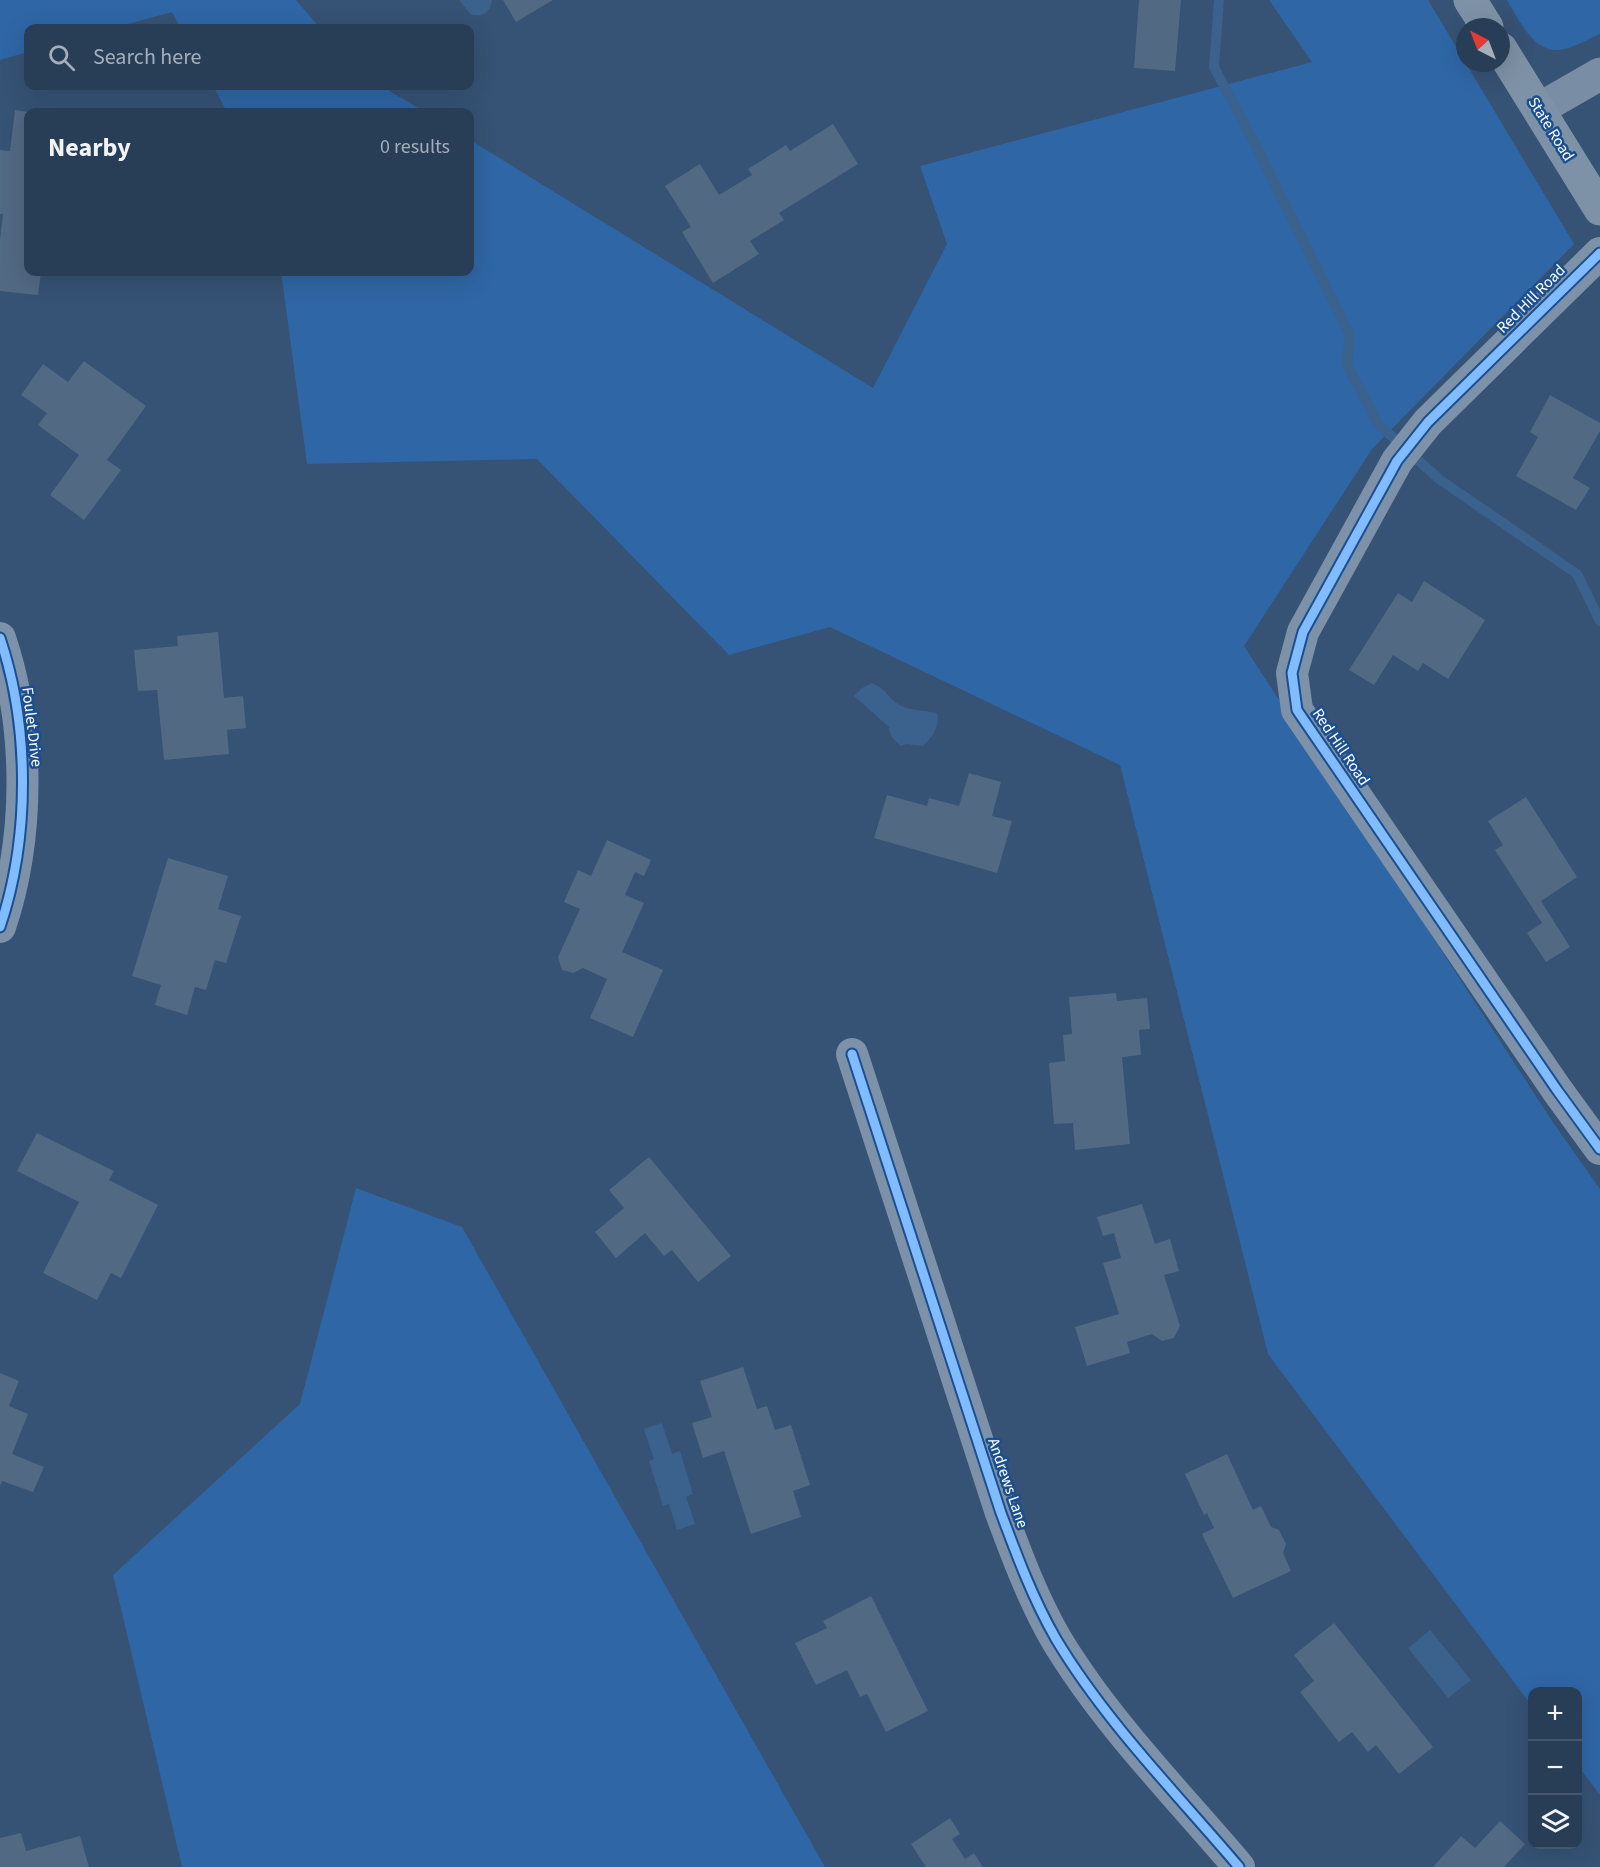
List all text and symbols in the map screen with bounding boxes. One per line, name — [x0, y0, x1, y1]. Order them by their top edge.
north arrow — [1456, 18, 1510, 72]
search box — [24, 24, 474, 90]
icon: search — [45, 41, 78, 74]
text: Search here — [93, 41, 201, 73]
street label: State Road — [1523, 93, 1579, 165]
text: Nearby — [48, 129, 131, 166]
text: 0 results — [380, 133, 450, 161]
street label: Red Hill Road — [1492, 260, 1570, 338]
street label: Foulet Drive — [16, 686, 48, 768]
street label: Red Hill Road — [1307, 704, 1375, 790]
street label: Andrews Lane — [982, 1435, 1034, 1531]
map controls — [1528, 1687, 1582, 1849]
button: + — [1528, 1687, 1582, 1741]
button: − — [1528, 1741, 1582, 1795]
button: layers — [1528, 1795, 1582, 1849]

